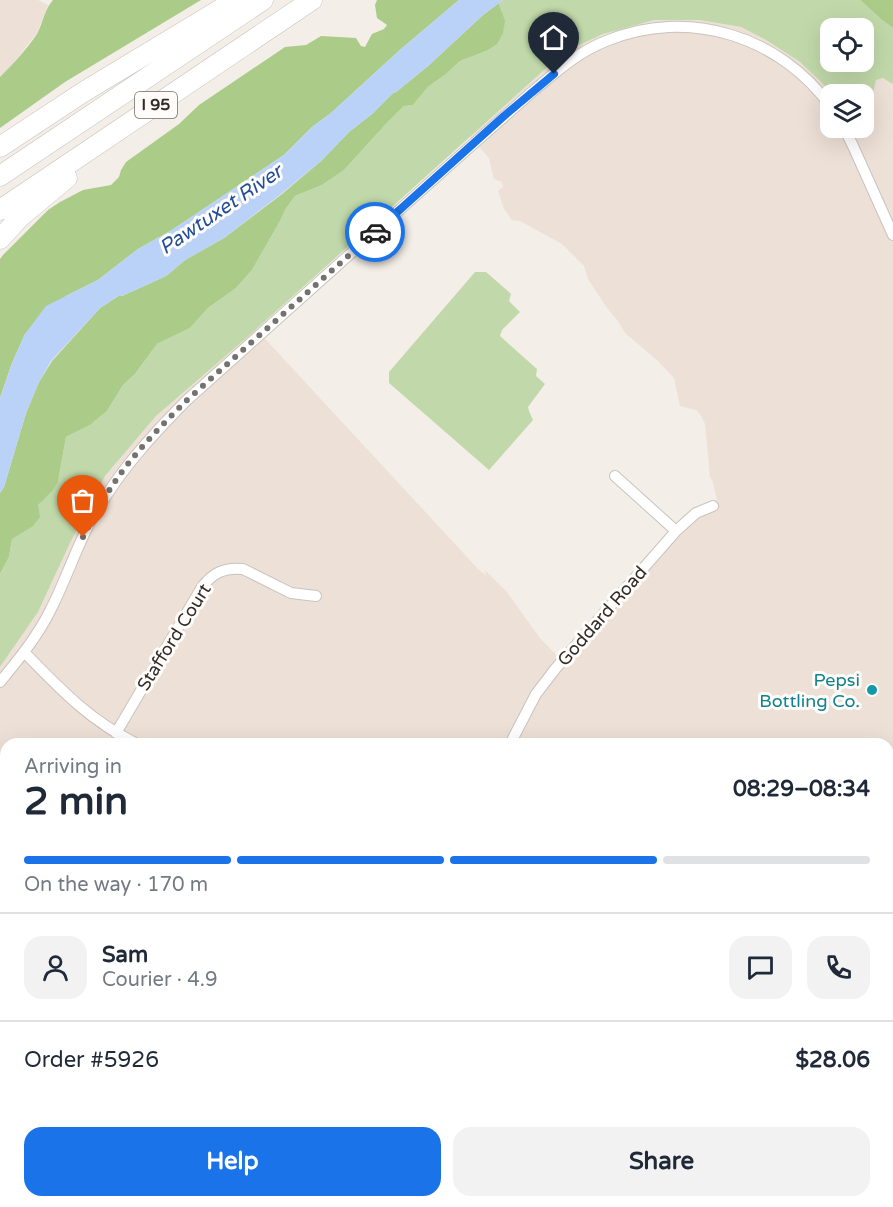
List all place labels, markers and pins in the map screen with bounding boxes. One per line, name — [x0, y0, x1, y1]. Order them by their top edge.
pin — [528, 12, 579, 74]
pin — [57, 475, 108, 537]
place label: Pepsi Bottling Co. — [759, 669, 860, 712]
marker: Pepsi Bottling Co. — [865, 683, 879, 697]

